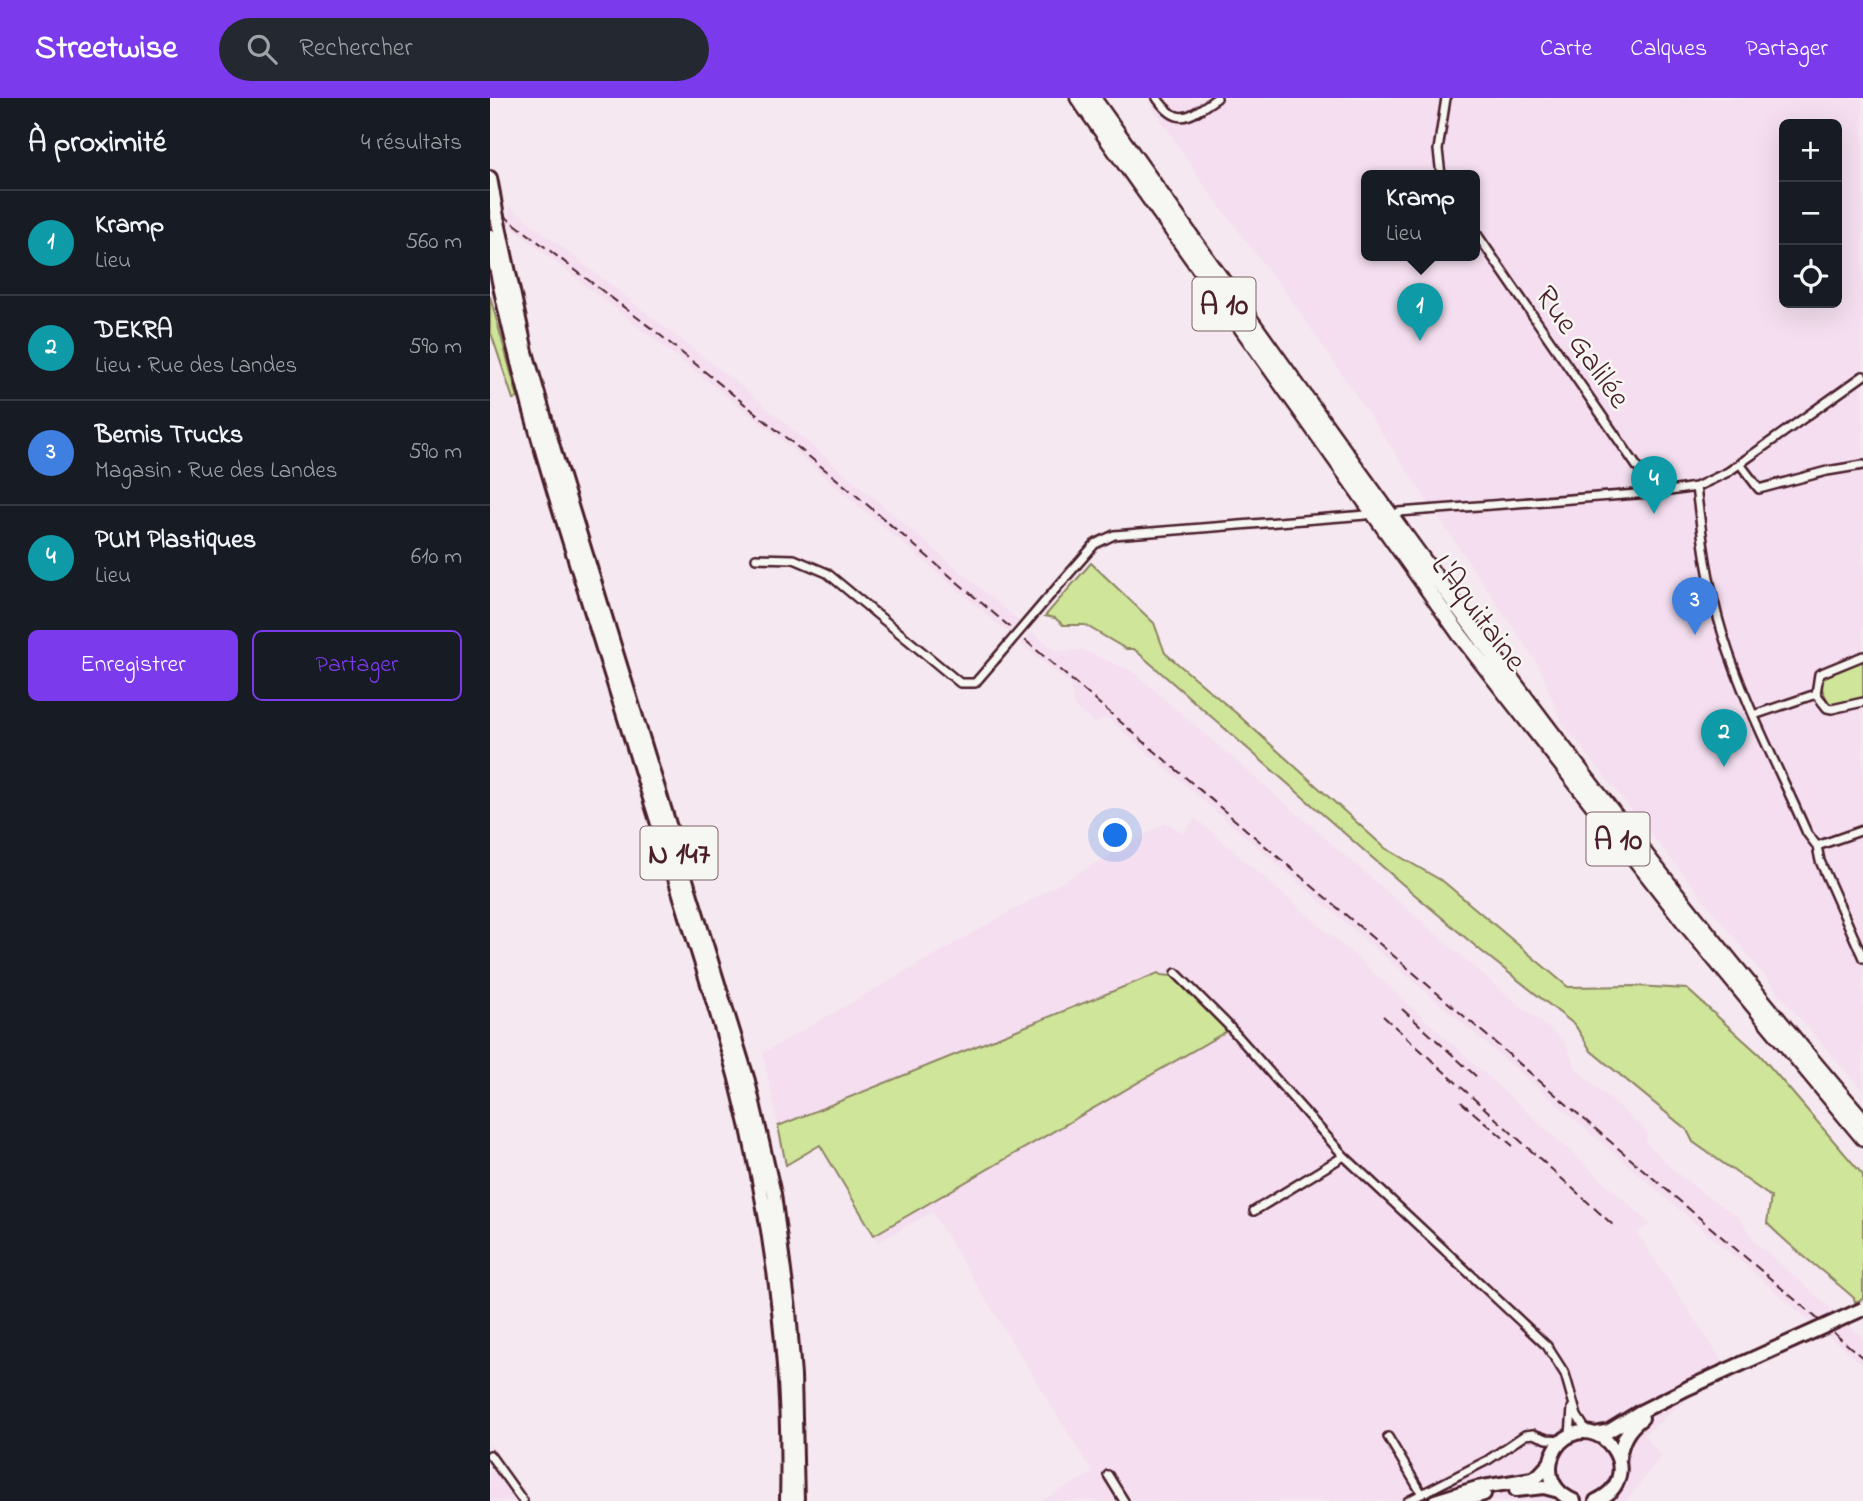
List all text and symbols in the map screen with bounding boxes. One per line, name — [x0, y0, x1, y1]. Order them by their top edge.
search box — [219, 18, 709, 81]
text: Streetwise — [35, 25, 177, 73]
icon: search — [243, 30, 281, 68]
text: Rechercher — [299, 30, 413, 68]
text: Carte — [1540, 32, 1592, 67]
text: Calques — [1630, 32, 1707, 67]
text: Partager — [1745, 32, 1828, 67]
map controls — [1779, 119, 1842, 308]
button: + — [1779, 119, 1842, 182]
text: À proximité — [28, 122, 166, 166]
text: 4 résultats — [361, 127, 462, 160]
popup — [1361, 170, 1480, 261]
text: Kramp — [1386, 180, 1455, 218]
button: − — [1779, 182, 1842, 245]
text: Kramp — [95, 207, 164, 245]
text: Lieu — [1386, 218, 1422, 251]
text: 1 — [47, 226, 55, 259]
text: 560 m — [405, 226, 462, 259]
text: Lieu — [95, 245, 131, 278]
button: locate — [1779, 245, 1842, 308]
street label: Rue Galilée — [1522, 277, 1641, 420]
road number: A 10 — [1192, 278, 1256, 330]
pin: 1 — [1397, 283, 1443, 341]
text: DEKRA — [95, 312, 173, 350]
text: 2 — [45, 331, 57, 364]
text: 590 m — [408, 331, 462, 364]
text: Lieu · Rue des Landes — [95, 350, 297, 383]
text: Bernis Trucks — [95, 417, 243, 455]
text: 3 — [46, 436, 56, 469]
text: 590 m — [408, 436, 462, 469]
text: Magasin · Rue des Landes — [95, 455, 338, 488]
pin: 4 — [1631, 456, 1677, 514]
text: PUM Plastiques — [95, 522, 256, 560]
text: 4 — [46, 541, 56, 574]
text: 610 m — [411, 541, 462, 574]
street label: L'Aquitaine — [1417, 546, 1537, 683]
text: Lieu — [95, 560, 131, 593]
pin: 3 — [1672, 577, 1718, 635]
button: Enregistrer — [28, 630, 238, 701]
button: Partager — [252, 630, 462, 701]
pin: 2 — [1701, 709, 1747, 767]
road number: A 10 — [1586, 812, 1650, 866]
your location — [1098, 818, 1132, 852]
road number: N 147 — [640, 826, 718, 880]

